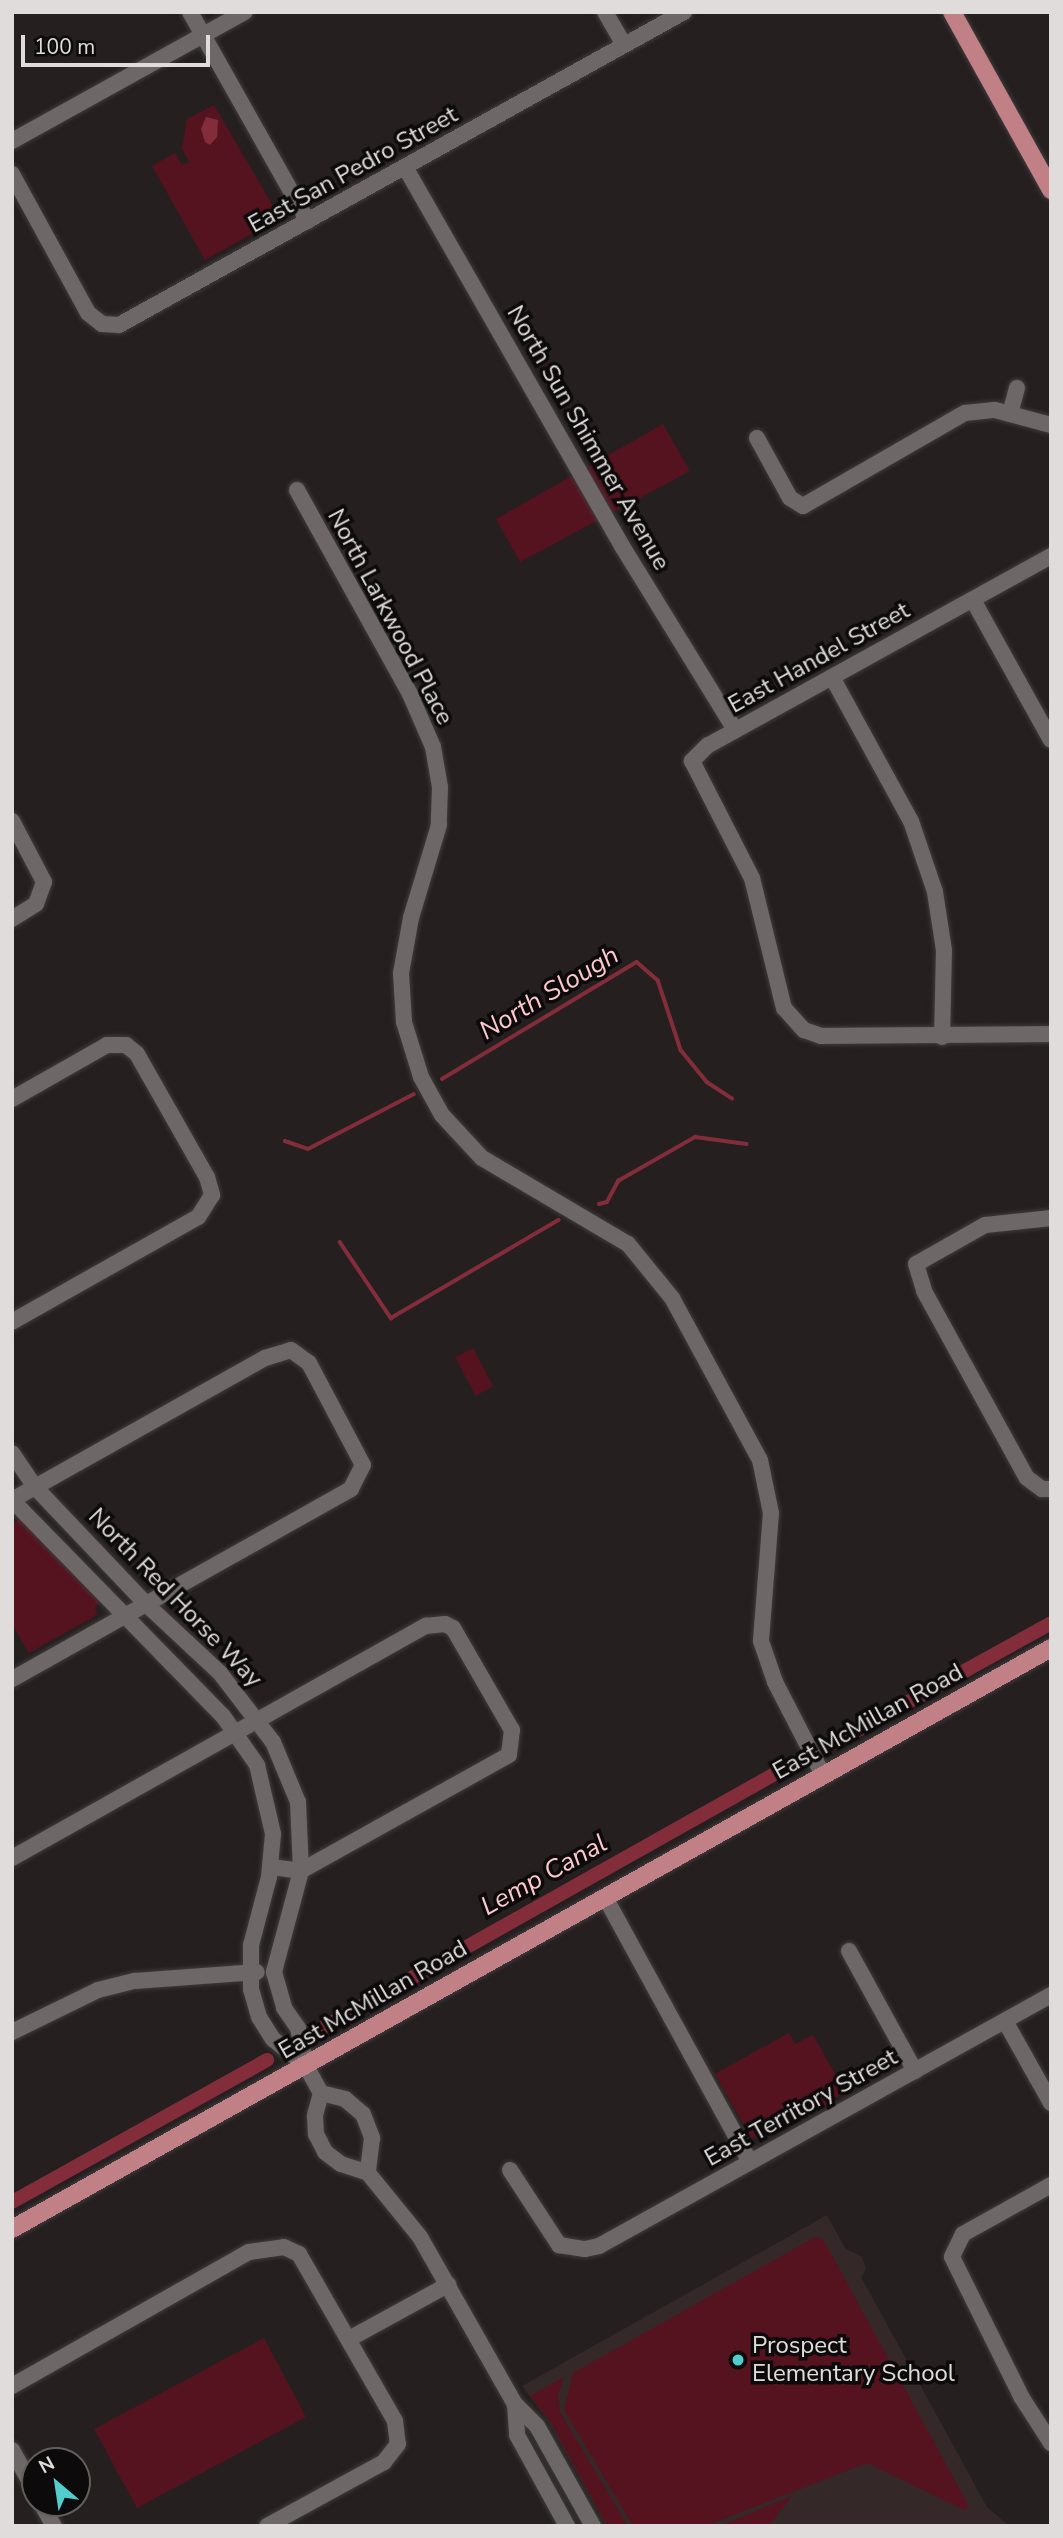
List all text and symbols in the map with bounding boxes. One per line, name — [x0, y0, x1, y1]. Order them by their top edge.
scale bar — [24, 21, 214, 65]
text: 100 m — [34, 33, 95, 61]
street label: East San Pedro Street — [243, 101, 463, 239]
street label: North Sun Shimmer Avenue — [500, 301, 676, 575]
street label: North Larkwood Place — [321, 504, 459, 730]
street label: East Handel Street — [723, 596, 915, 720]
water label: North Slough — [474, 939, 624, 1047]
street label: North Red Horse Way — [82, 1502, 268, 1694]
street label: East McMillan Road — [768, 1658, 968, 1786]
water label: Lemp Canal — [476, 1828, 612, 1922]
street label: East McMillan Road — [274, 1934, 472, 2066]
street label: East Territory Street — [700, 2043, 902, 2173]
place label: Prospect Elementary School — [752, 2332, 955, 2388]
marker: Prospect Elementary School — [730, 2352, 746, 2368]
north arrow — [21, 2447, 91, 2517]
text: N — [34, 2451, 59, 2480]

